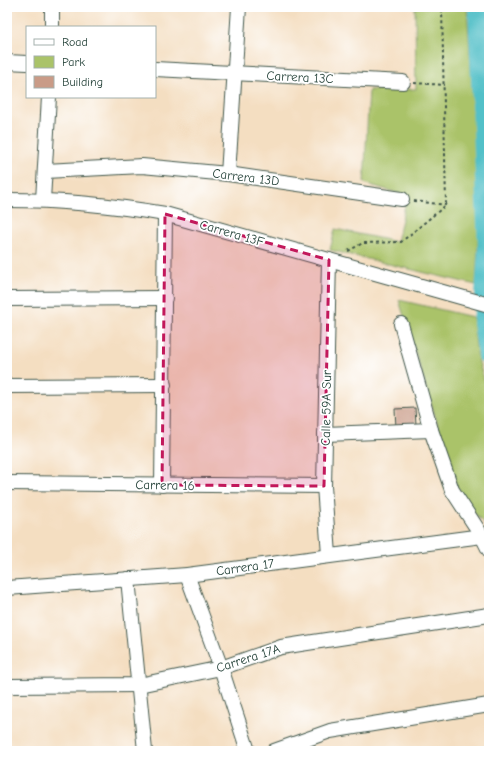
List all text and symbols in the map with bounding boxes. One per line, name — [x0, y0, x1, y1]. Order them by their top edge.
legend — [26, 26, 156, 98]
text: Road — [62, 35, 88, 49]
text: Park — [62, 55, 85, 69]
street label: Carrera 13C — [266, 68, 334, 86]
text: Building — [62, 75, 103, 89]
street label: Carrera 13D — [212, 165, 280, 189]
street label: Carrera 13F — [198, 217, 266, 250]
street label: Calle 59A Sur — [318, 369, 334, 446]
street label: Carrera 16 — [135, 477, 195, 493]
street label: Carrera 17 — [215, 555, 275, 579]
street label: Carrera 17A — [214, 641, 282, 675]

